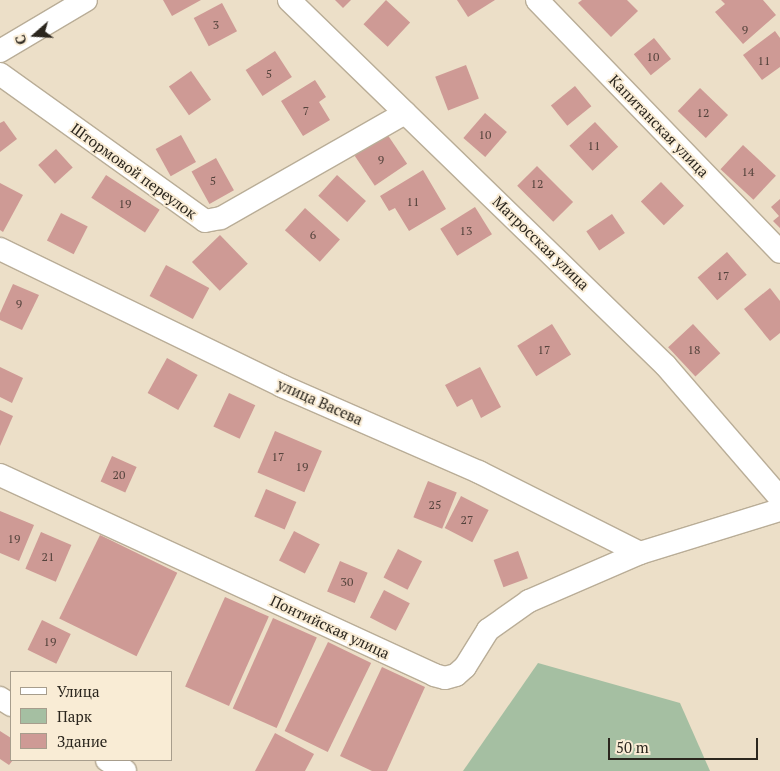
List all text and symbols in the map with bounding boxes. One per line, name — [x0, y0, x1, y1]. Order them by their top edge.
north arrow — [10, 10, 60, 60]
house number: 3 — [213, 18, 219, 32]
house number: 9 — [742, 23, 748, 37]
text: С — [10, 33, 31, 47]
house number: 10 — [647, 50, 659, 64]
house number: 11 — [758, 54, 770, 68]
house number: 5 — [266, 67, 272, 81]
street label: Капитанская улица — [605, 71, 713, 181]
house number: 7 — [303, 104, 309, 118]
house number: 12 — [697, 106, 709, 120]
street label: Штормовой переулок — [68, 119, 200, 223]
house number: 10 — [479, 128, 491, 142]
house number: 11 — [588, 139, 600, 153]
house number: 9 — [378, 153, 384, 167]
house number: 14 — [742, 165, 754, 179]
house number: 5 — [210, 174, 216, 188]
house number: 12 — [531, 177, 543, 191]
street label: Матросская улица — [489, 192, 593, 294]
house number: 11 — [407, 195, 419, 209]
house number: 19 — [119, 197, 131, 211]
house number: 13 — [460, 224, 472, 238]
house number: 6 — [310, 228, 316, 242]
house number: 17 — [717, 269, 729, 283]
house number: 9 — [16, 297, 22, 311]
house number: 17 — [538, 343, 550, 357]
house number: 18 — [688, 343, 700, 357]
street label: улица Васева — [275, 375, 365, 429]
house number: 17 — [272, 450, 284, 464]
house number: 19 — [296, 460, 308, 474]
house number: 20 — [113, 468, 125, 482]
house number: 25 — [429, 498, 441, 512]
house number: 27 — [461, 513, 473, 527]
house number: 19 — [8, 532, 20, 546]
house number: 21 — [42, 550, 54, 564]
house number: 30 — [341, 575, 353, 589]
street label: Понтийская улица — [267, 591, 393, 663]
house number: 19 — [44, 635, 56, 649]
legend — [10, 671, 172, 761]
text: Улица — [57, 681, 100, 701]
text: Парк — [57, 706, 92, 726]
scale bar — [610, 728, 760, 760]
text: Здание — [57, 731, 107, 751]
text: 50 m — [616, 737, 649, 757]

